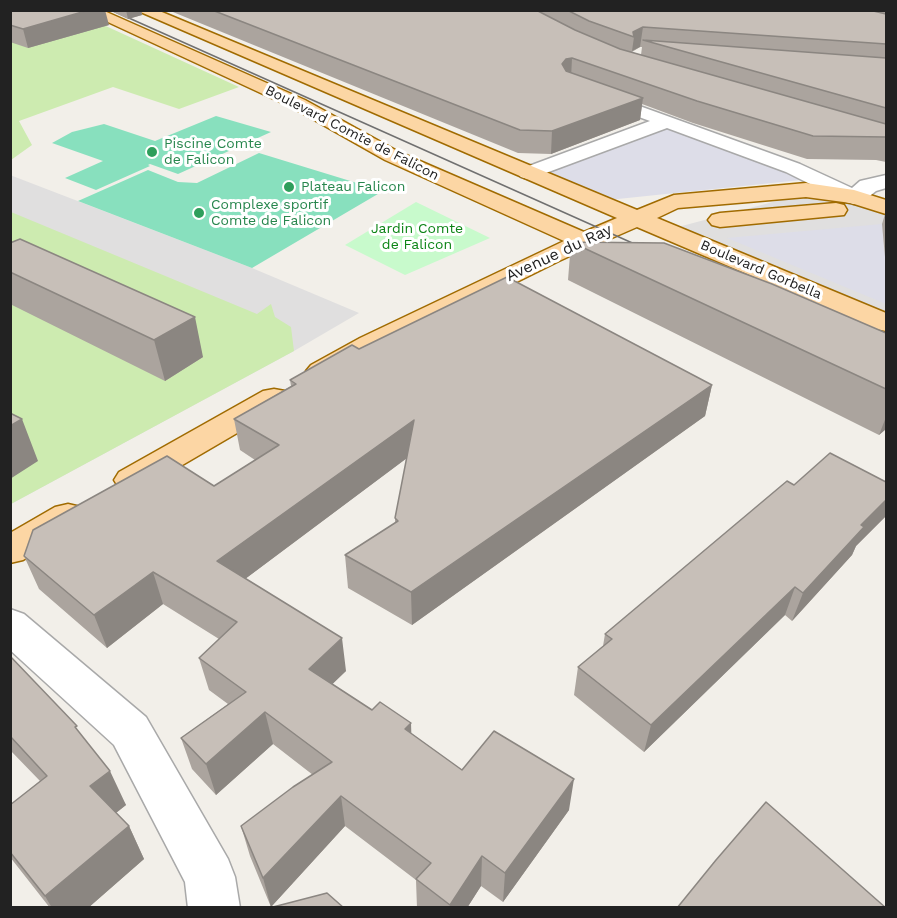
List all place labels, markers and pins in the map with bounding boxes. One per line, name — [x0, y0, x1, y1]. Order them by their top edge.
place label: Piscine Comte de Falicon — [164, 136, 262, 168]
marker: Piscine Comte de Falicon — [145, 145, 159, 159]
place label: Plateau Falicon — [301, 179, 405, 195]
marker: Plateau Falicon — [282, 180, 296, 194]
place label: Complexe sportif Comte de Falicon — [211, 197, 331, 230]
marker: Complexe sportif Comte de Falicon — [192, 206, 206, 220]

